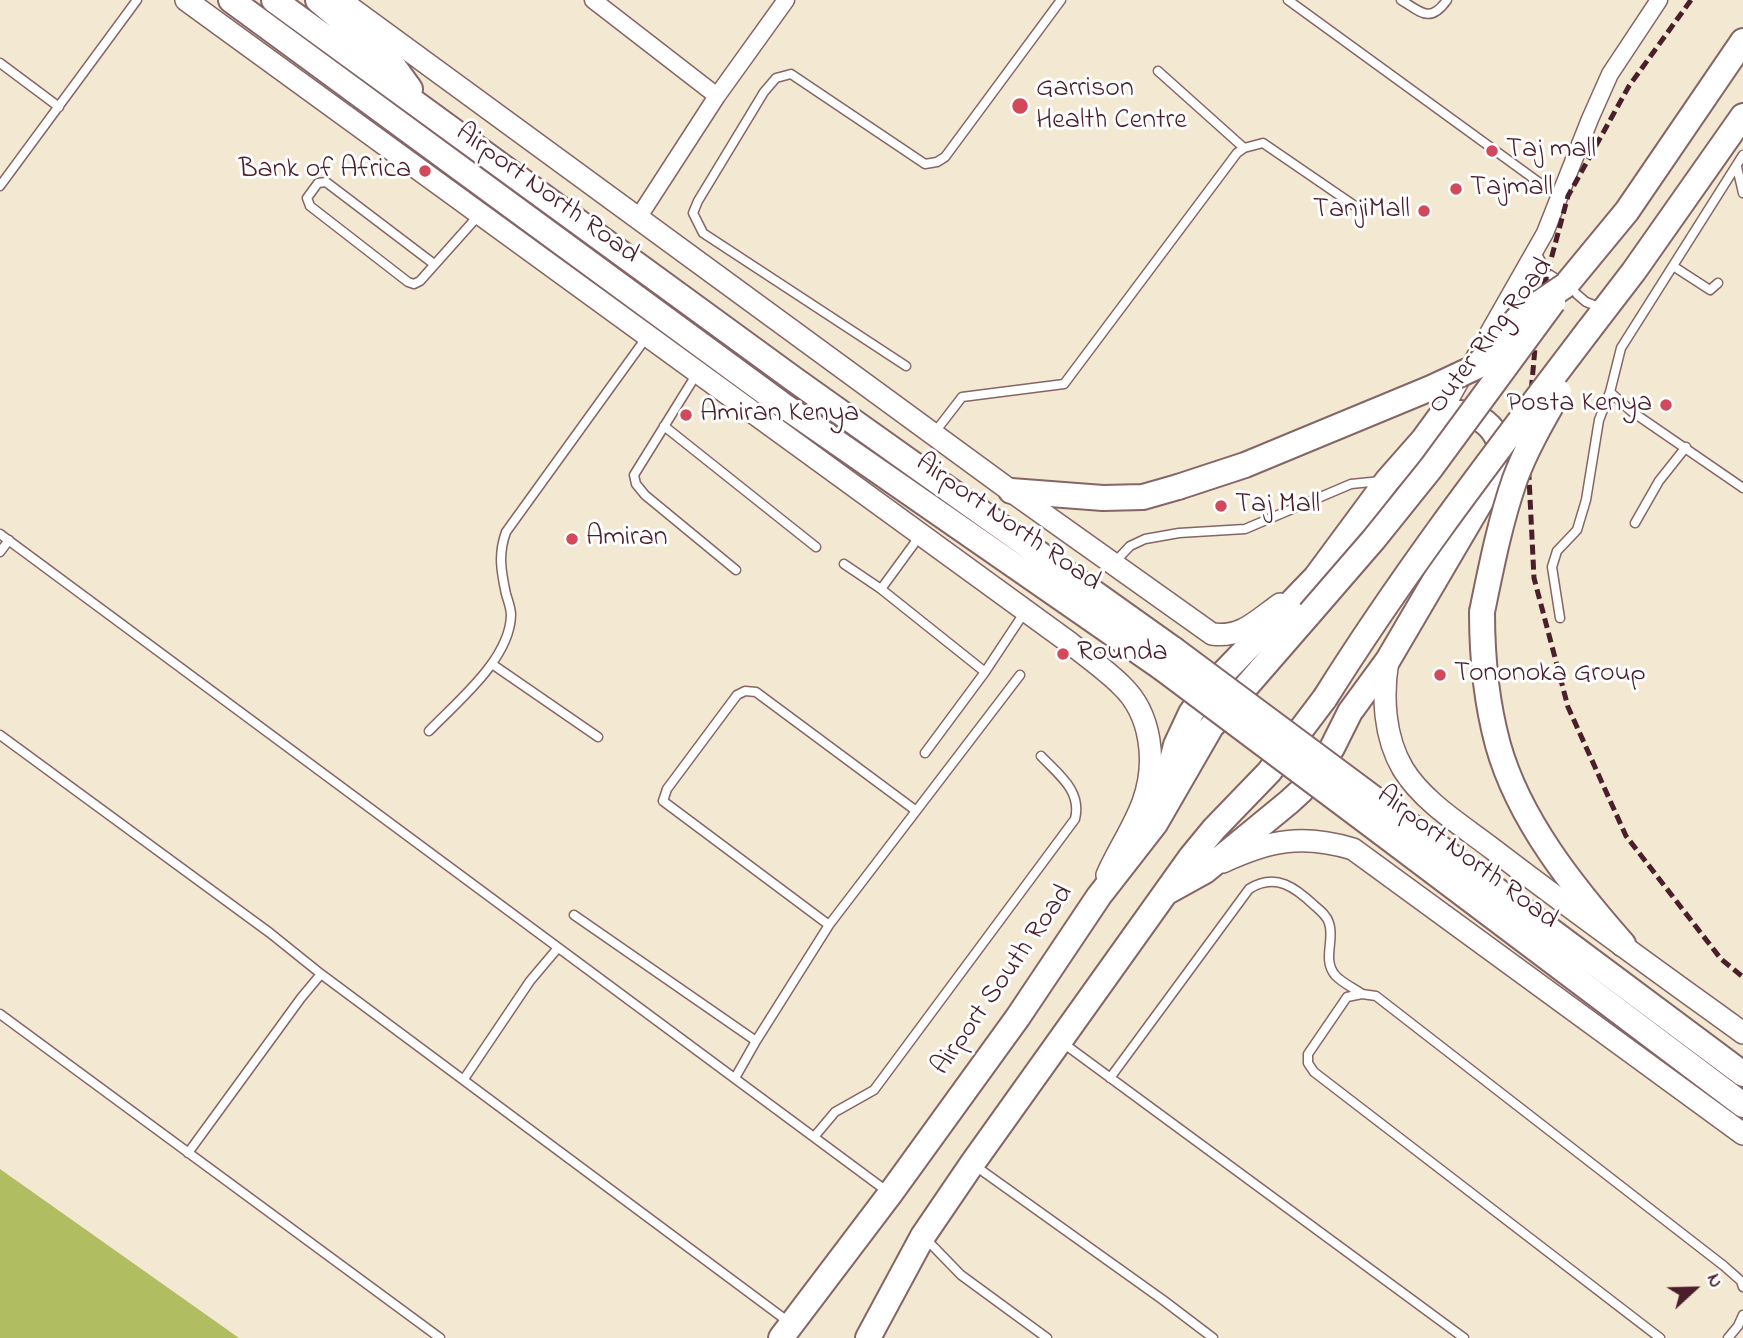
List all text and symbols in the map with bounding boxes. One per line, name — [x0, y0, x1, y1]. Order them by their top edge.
place label: Garrison Health Centre — [1036, 73, 1187, 139]
marker: Garrison Health Centre — [1010, 96, 1030, 116]
street label: Airport North Road — [448, 117, 644, 273]
place label: Taj mall — [1506, 134, 1596, 168]
marker: Taj mall — [1484, 143, 1500, 159]
place label: Bank of Africa — [239, 154, 411, 188]
marker: Bank of Africa — [417, 163, 433, 179]
place label: Tajmall — [1470, 172, 1553, 206]
marker: Tajmall — [1448, 181, 1464, 197]
place label: TanjiMall — [1313, 194, 1410, 228]
marker: TanjiMall — [1416, 203, 1432, 219]
street label: Outer Ring Road — [1422, 252, 1562, 422]
place label: Posta Kenya — [1507, 388, 1652, 422]
marker: Posta Kenya — [1658, 397, 1674, 413]
place label: Amiran Kenya — [700, 398, 859, 432]
marker: Amiran Kenya — [678, 407, 694, 423]
street label: Airport North Road — [908, 448, 1106, 600]
place label: Taj Mall — [1235, 489, 1320, 523]
marker: Taj Mall — [1213, 498, 1229, 514]
place label: Amiran — [586, 522, 668, 556]
marker: Amiran — [564, 531, 580, 547]
place label: Rounda — [1077, 637, 1168, 671]
marker: Rounda — [1055, 646, 1071, 662]
place label: Tononoka Group — [1454, 658, 1646, 692]
marker: Tononoka Group — [1432, 667, 1448, 683]
street label: Airport North Road — [1369, 780, 1563, 938]
street label: Airport South Road — [926, 879, 1082, 1083]
north arrow — [1659, 1254, 1729, 1324]
text: N — [1699, 1270, 1729, 1292]

